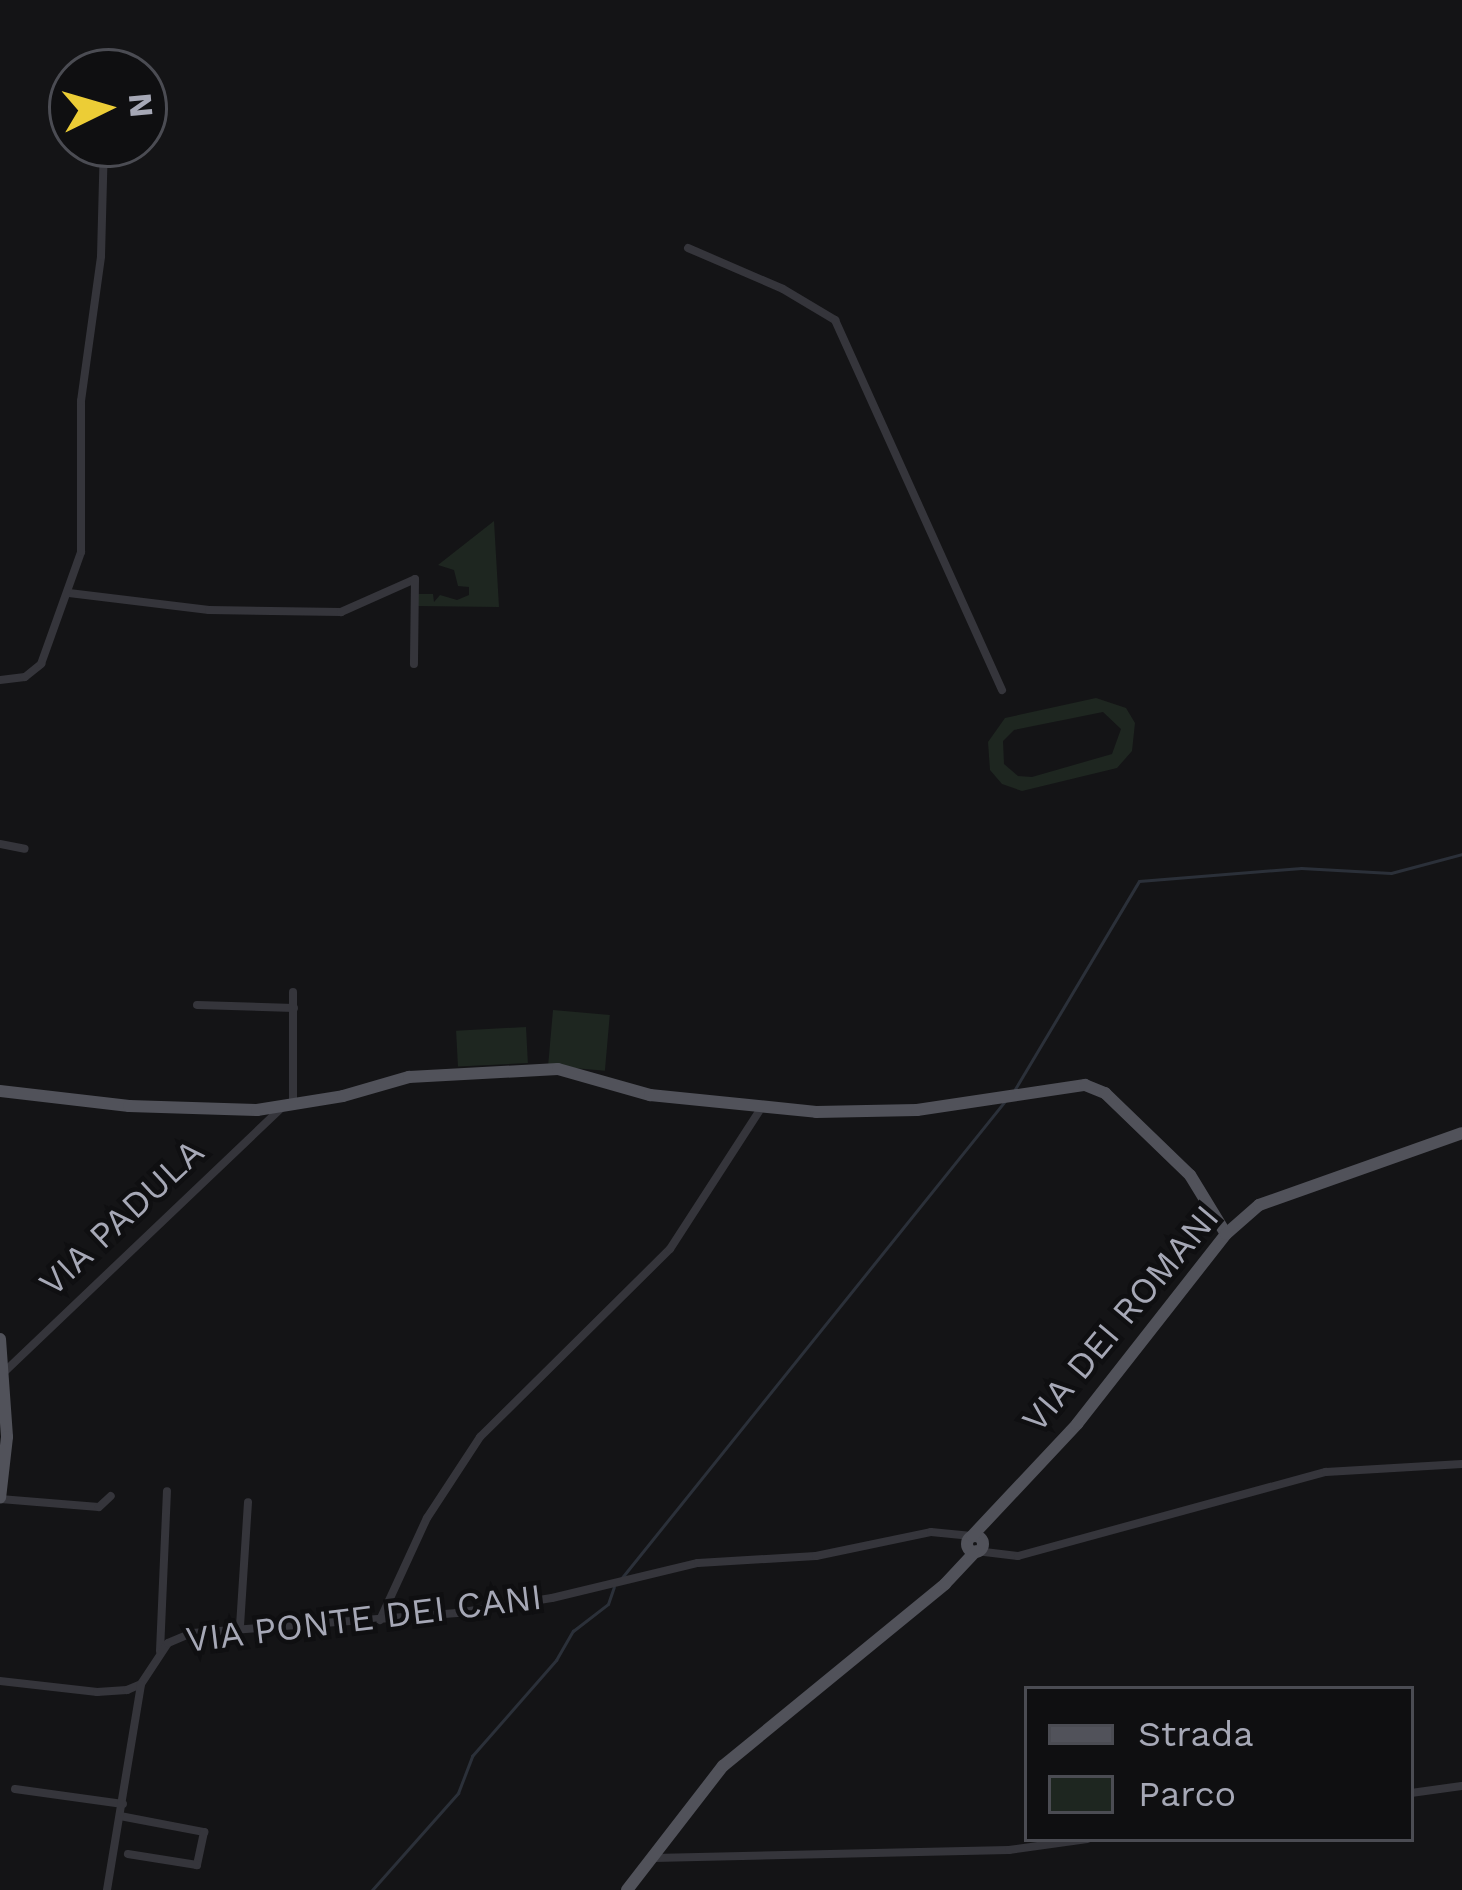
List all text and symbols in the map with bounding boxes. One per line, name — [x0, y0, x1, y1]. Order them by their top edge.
north arrow — [48, 48, 168, 168]
text: N — [121, 91, 162, 119]
street label: VIA PADULA — [30, 1130, 214, 1306]
street label: VIA DEI ROMANI — [1013, 1196, 1229, 1442]
street label: VIA PONTE DEI CANI — [183, 1576, 545, 1662]
legend — [1024, 1686, 1414, 1842]
text: Strada — [1138, 1713, 1254, 1755]
text: Parco — [1138, 1773, 1236, 1815]

